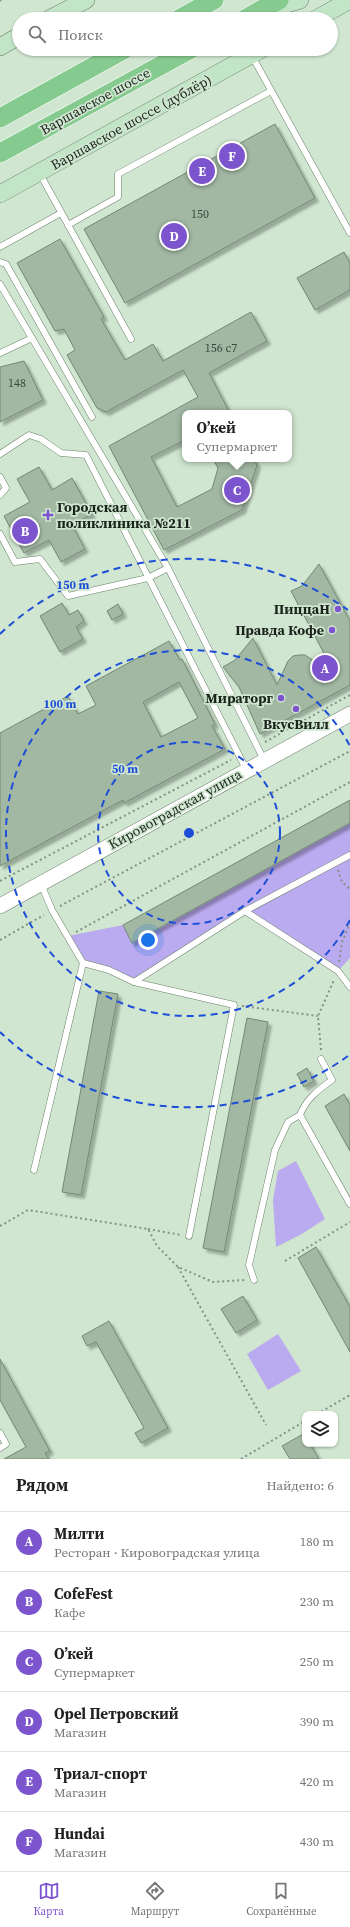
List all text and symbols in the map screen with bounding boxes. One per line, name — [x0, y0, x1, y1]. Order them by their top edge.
search box — [12, 12, 338, 56]
icon: search — [26, 23, 48, 45]
text: Поиск — [58, 24, 103, 45]
street label: Варшавское шоссе — [36, 62, 154, 140]
street label: Варшавское шоссе (дублёр) — [47, 69, 215, 175]
pin: F — [219, 141, 245, 171]
pin: E — [189, 156, 215, 186]
house number: 150 — [191, 206, 209, 222]
pin: D — [161, 221, 187, 251]
house number: 156 c7 — [205, 340, 237, 356]
house number: 148 — [8, 375, 26, 391]
popup — [182, 410, 292, 462]
text: О’кей — [197, 417, 236, 438]
text: Супермаркет — [197, 438, 277, 455]
pin: C — [224, 475, 250, 505]
place label: Городская поликлиника №211 — [57, 497, 191, 533]
marker: Городская поликлиника №211 — [42, 509, 54, 521]
pin: B — [12, 516, 38, 546]
text: 150 m — [57, 577, 90, 593]
place label: ПиццаН — [274, 599, 330, 619]
marker: ПиццаН — [333, 604, 343, 614]
place label: Правда Кофе — [235, 620, 324, 640]
marker: Правда Кофе — [327, 625, 337, 635]
pin: A — [312, 653, 338, 683]
place label: Мираторг — [205, 688, 274, 708]
marker: Мираторг — [276, 693, 286, 703]
text: 100 m — [44, 696, 77, 712]
marker: ВкусВилл — [291, 704, 301, 714]
place label: ВкусВилл — [263, 714, 329, 734]
text: 50 m — [112, 761, 138, 777]
street label: Кировоградская улица — [105, 763, 246, 854]
centre of rings — [182, 826, 196, 840]
your location — [138, 930, 158, 950]
map controls — [302, 1411, 338, 1447]
button: layers — [302, 1411, 338, 1447]
text: Рядом — [16, 1473, 68, 1497]
text: Найдено: 6 — [267, 1477, 334, 1494]
text: Милти — [54, 1523, 104, 1544]
text: A — [25, 1533, 33, 1550]
text: 180 m — [300, 1533, 334, 1550]
text: Ресторан · Кировоградская улица — [54, 1544, 260, 1561]
text: CofeFest — [54, 1583, 113, 1604]
text: B — [25, 1593, 33, 1610]
text: 230 m — [300, 1593, 334, 1610]
text: Кафе — [54, 1604, 85, 1621]
text: О’кей — [54, 1643, 93, 1664]
text: C — [25, 1653, 33, 1670]
text: 250 m — [300, 1653, 334, 1670]
text: Супермаркет — [54, 1664, 135, 1681]
text: Opel Петровский — [54, 1703, 179, 1724]
text: D — [24, 1713, 34, 1730]
text: 390 m — [300, 1713, 334, 1730]
text: Магазин — [54, 1724, 107, 1741]
text: Триал-спорт — [54, 1763, 147, 1784]
text: E — [25, 1773, 33, 1790]
text: 420 m — [300, 1773, 334, 1790]
text: Магазин — [54, 1784, 107, 1801]
text: Hundai — [54, 1823, 105, 1844]
text: F — [25, 1833, 33, 1850]
text: 430 m — [300, 1833, 334, 1850]
text: Магазин — [54, 1844, 107, 1861]
tab: Карта — [33, 1880, 64, 1919]
tab: Маршрут — [131, 1880, 179, 1919]
tab: Сохранённые — [246, 1880, 317, 1919]

